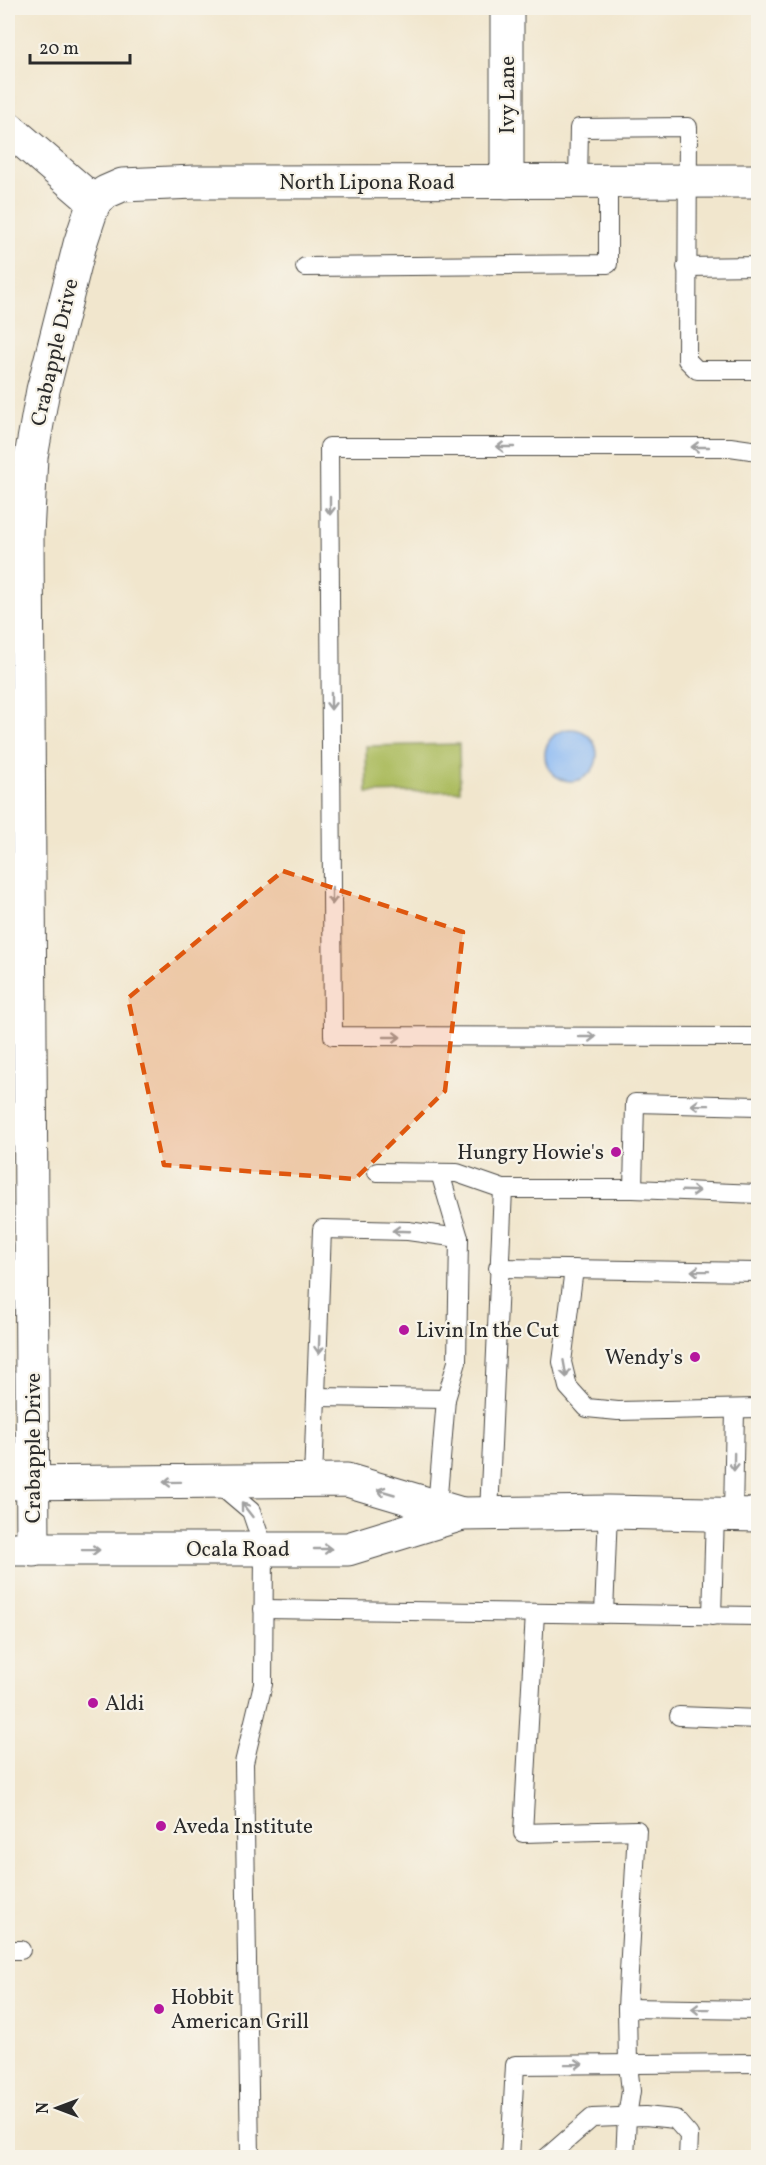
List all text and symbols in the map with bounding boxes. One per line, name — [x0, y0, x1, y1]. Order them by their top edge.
scale bar — [30, 27, 130, 65]
text: 20 m — [39, 37, 79, 62]
street label: Ivy Lane — [494, 56, 523, 134]
street label: North Lipona Road — [279, 169, 455, 198]
street label: Crabapple Drive — [24, 276, 87, 429]
one-way arrow — [496, 441, 516, 453]
one-way arrow — [691, 441, 711, 453]
one-way arrow — [324, 495, 336, 515]
one-way arrow — [325, 690, 337, 710]
one-way arrow — [326, 885, 338, 905]
one-way arrow — [381, 1031, 401, 1043]
one-way arrow — [576, 1031, 596, 1043]
one-way arrow — [691, 1099, 711, 1111]
place label: Hungry Howie's — [457, 1139, 604, 1168]
marker: Hungry Howie's — [609, 1145, 623, 1159]
one-way arrow — [681, 1186, 701, 1197]
one-way arrow — [392, 1226, 412, 1237]
one-way arrow — [691, 1265, 711, 1277]
place label: Livin In the Cut — [416, 1317, 559, 1346]
marker: Livin In the Cut — [397, 1323, 411, 1337]
one-way arrow — [313, 1334, 324, 1354]
place label: Wendy's — [605, 1344, 683, 1373]
marker: Wendy's — [688, 1350, 702, 1364]
one-way arrow — [559, 1359, 570, 1378]
street label: Crabapple Drive — [20, 1373, 49, 1523]
one-way arrow — [728, 1451, 740, 1471]
one-way arrow — [162, 1476, 182, 1488]
one-way arrow — [377, 1486, 396, 1497]
one-way arrow — [241, 1503, 254, 1519]
street label: Ocala Road — [186, 1536, 290, 1565]
one-way arrow — [312, 1543, 332, 1555]
one-way arrow — [81, 1544, 101, 1556]
place label: Aldi — [105, 1690, 144, 1719]
marker: Aldi — [86, 1696, 100, 1710]
place label: Aveda Institute — [173, 1813, 313, 1842]
marker: Aveda Institute — [154, 1819, 168, 1833]
place label: Hobbit American Grill — [171, 1984, 309, 2037]
marker: Hobbit American Grill — [152, 2002, 166, 2016]
one-way arrow — [691, 2003, 711, 2015]
one-way arrow — [563, 2059, 583, 2070]
north arrow — [27, 2078, 87, 2138]
text: N — [33, 2102, 55, 2114]

